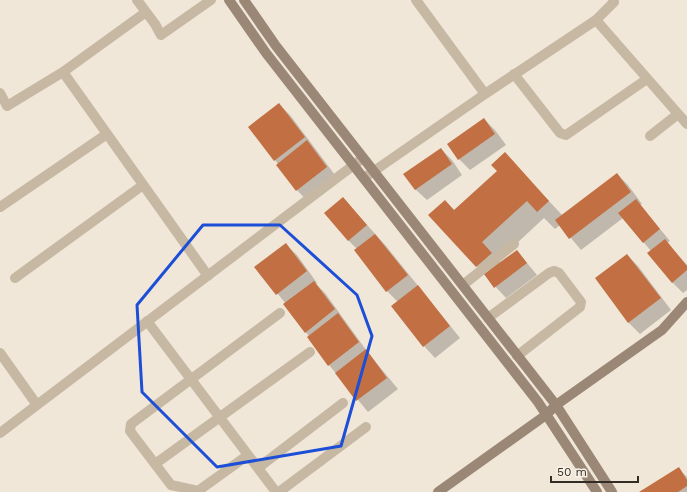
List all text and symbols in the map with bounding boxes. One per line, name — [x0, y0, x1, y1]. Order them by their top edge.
scale bar — [551, 458, 638, 484]
text: 50 m — [557, 465, 587, 479]

